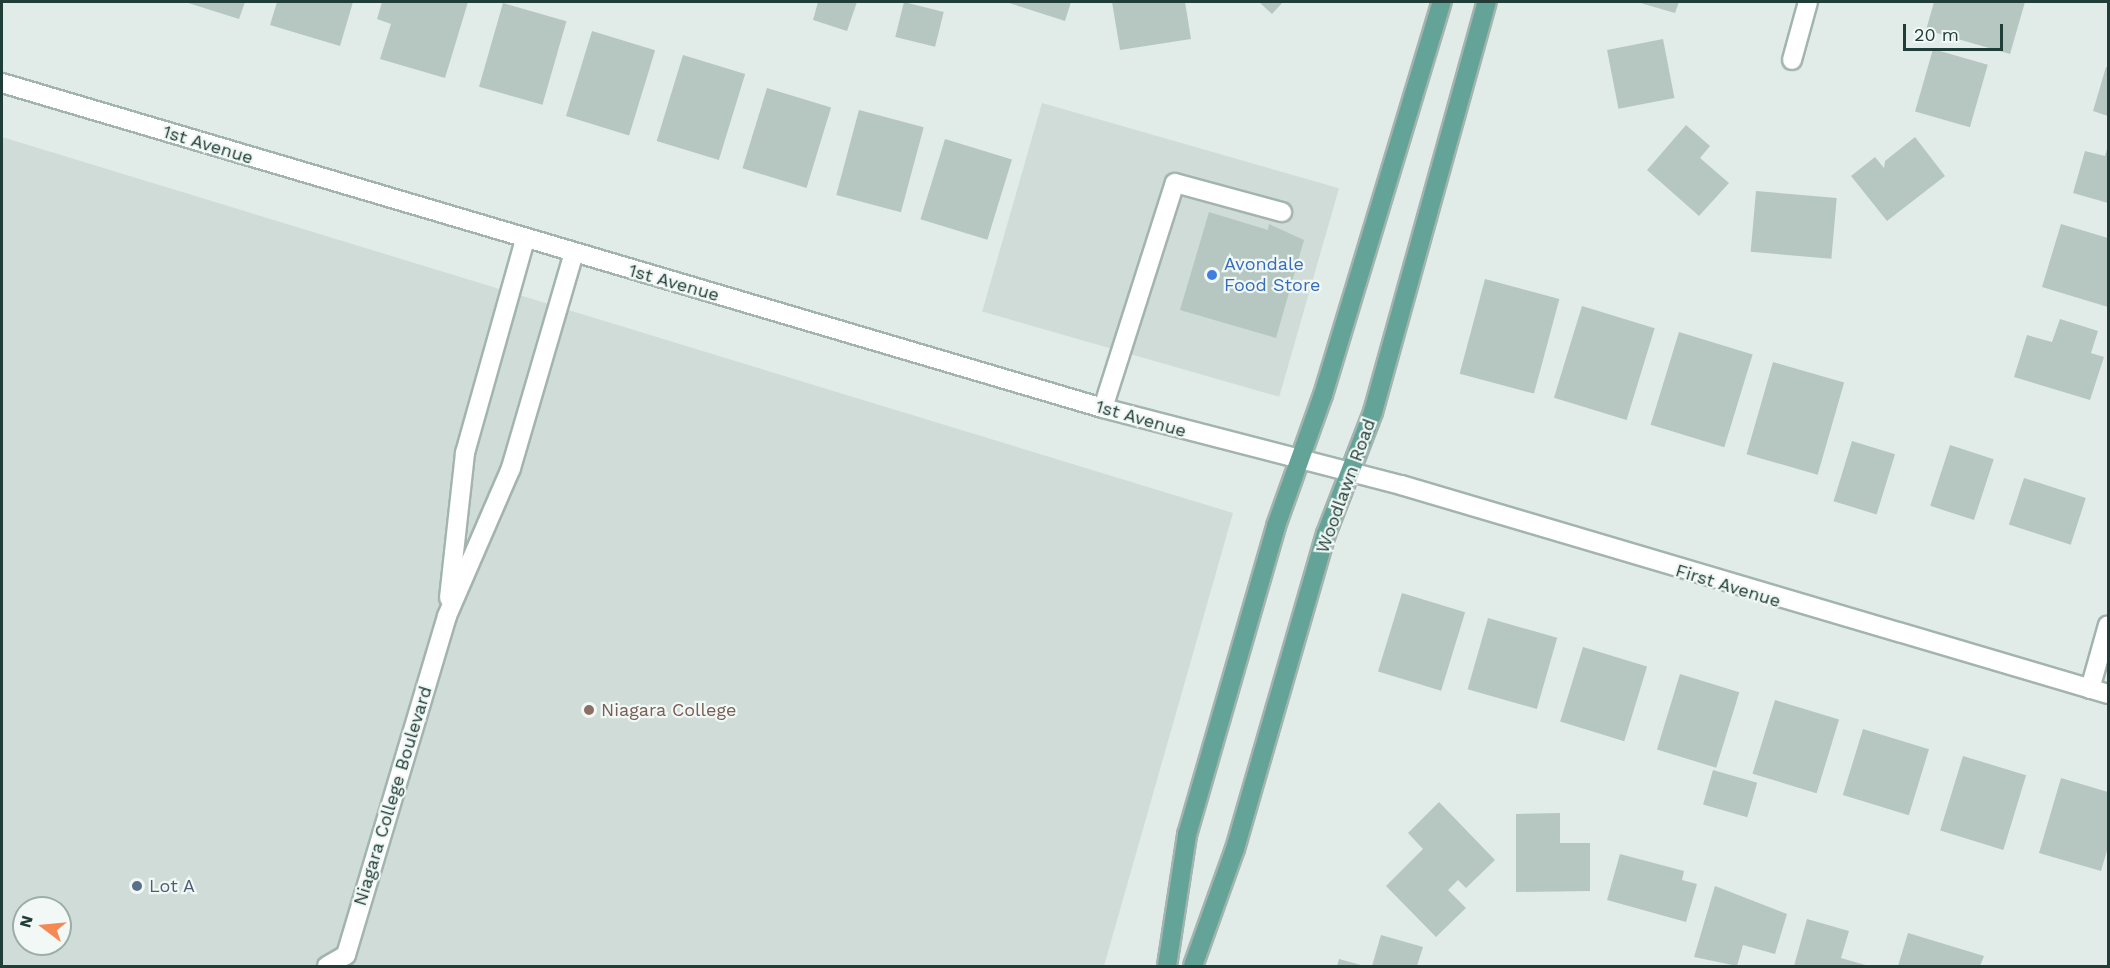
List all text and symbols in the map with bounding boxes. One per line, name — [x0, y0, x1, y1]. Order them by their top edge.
scale bar — [1906, 12, 2006, 50]
text: 20 m — [1914, 24, 1959, 45]
street label: 1st Avenue — [160, 121, 256, 169]
place label: Avondale Food Store — [1224, 254, 1320, 296]
street label: 1st Avenue — [626, 260, 722, 306]
marker: Avondale Food Store — [1205, 268, 1219, 282]
street label: 1st Avenue — [1093, 396, 1189, 442]
street label: Woodlawn Road — [1312, 416, 1380, 556]
street label: First Avenue — [1672, 560, 1784, 612]
street label: Niagara College Boulevard — [349, 683, 437, 909]
place label: Niagara College — [601, 699, 737, 721]
marker: Niagara College — [582, 703, 596, 717]
place label: Lot A — [149, 875, 196, 897]
marker: Lot A — [130, 879, 144, 893]
north arrow — [12, 896, 72, 956]
text: N — [15, 913, 37, 930]

